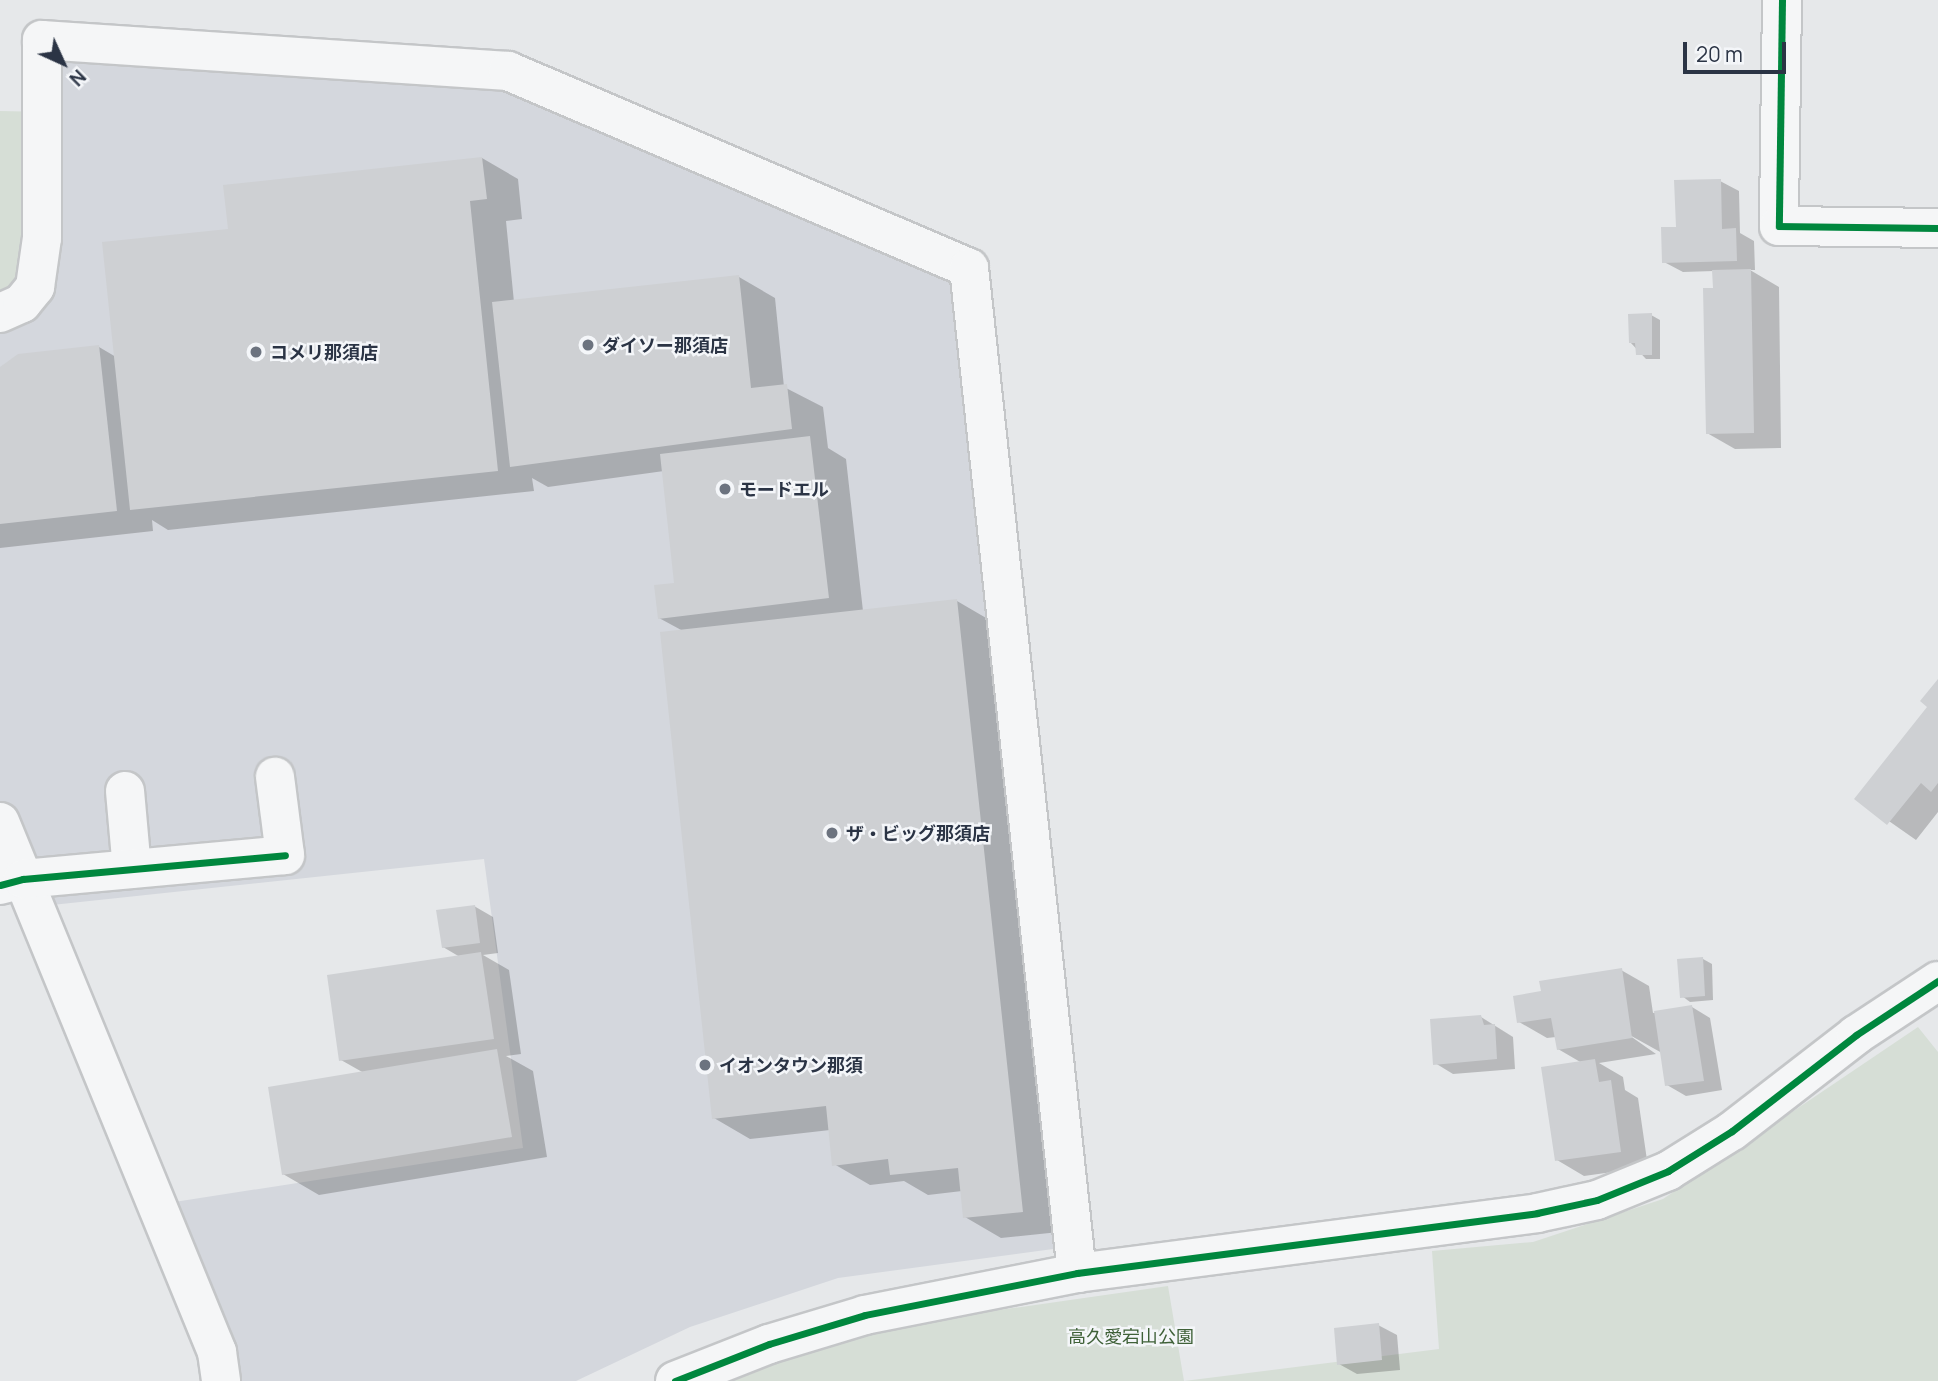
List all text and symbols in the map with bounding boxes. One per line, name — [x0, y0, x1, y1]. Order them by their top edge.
north arrow — [28, 28, 98, 98]
scale bar — [1686, 28, 1789, 72]
text: 20 m — [1696, 40, 1743, 68]
text: N — [64, 64, 92, 92]
place label: ダイソー那須店 — [602, 334, 728, 356]
marker: ダイソー那須店 — [580, 337, 596, 353]
place label: コメリ那須店 — [270, 341, 378, 363]
marker: コメリ那須店 — [248, 344, 264, 360]
place label: モードエル — [739, 478, 829, 500]
marker: モードエル — [717, 481, 733, 497]
place label: ザ・ビッグ那須店 — [846, 822, 990, 844]
marker: ザ・ビッグ那須店 — [824, 825, 840, 841]
place label: イオンタウン那須 — [719, 1054, 863, 1076]
marker: イオンタウン那須 — [697, 1057, 713, 1073]
park label: 高久愛宕山公園 — [1068, 1325, 1194, 1347]

